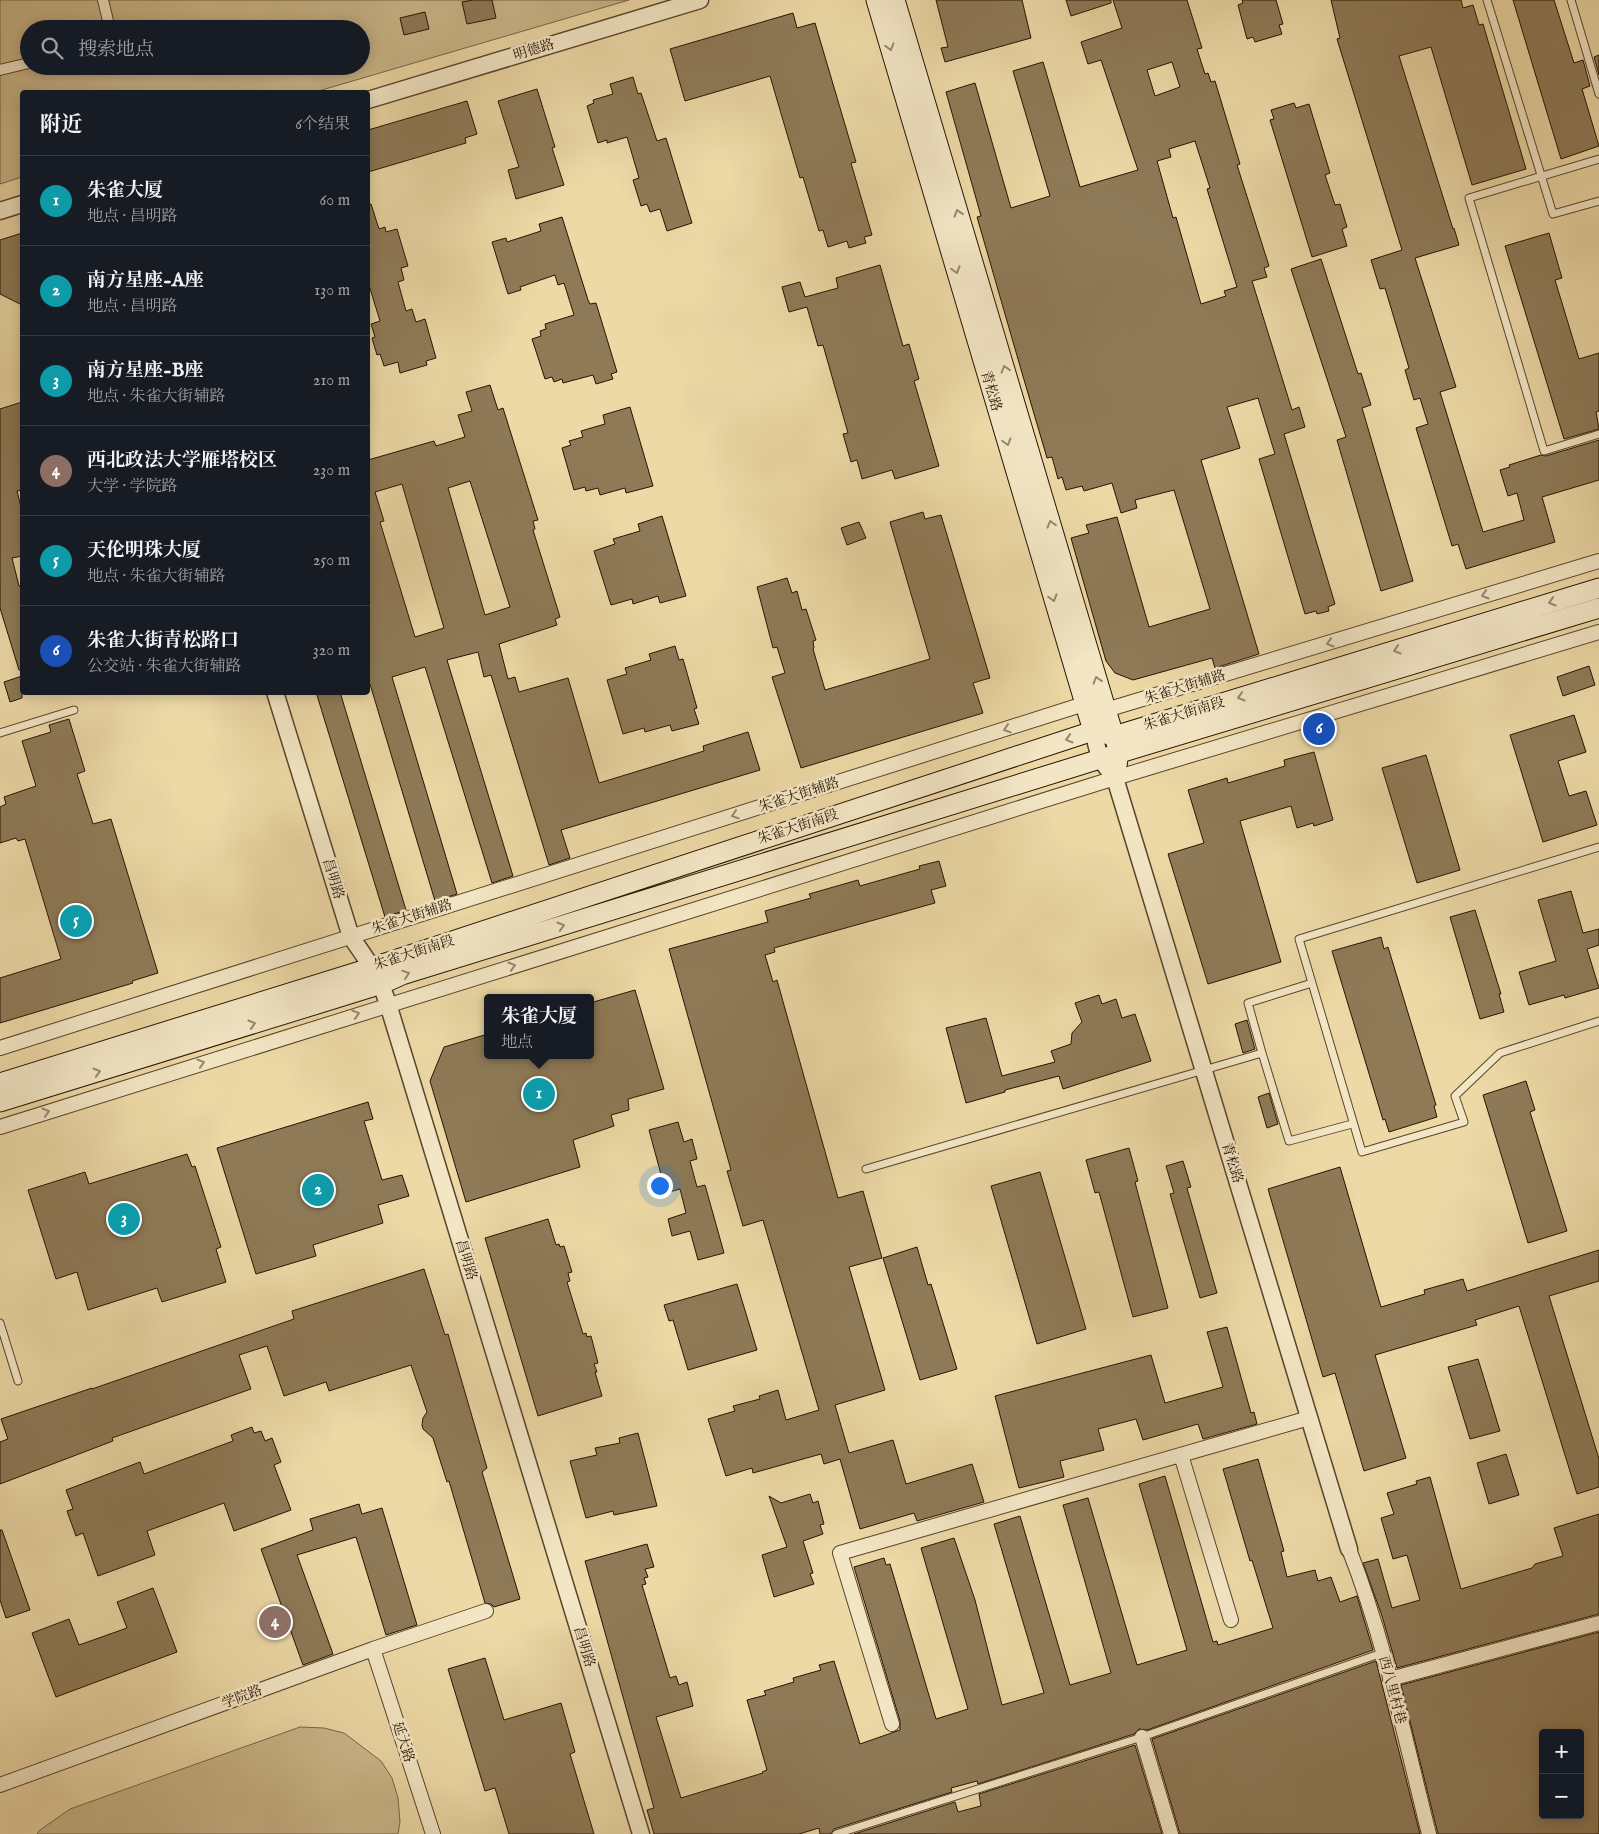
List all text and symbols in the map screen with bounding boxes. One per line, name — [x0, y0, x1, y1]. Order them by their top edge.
search box — [20, 20, 370, 75]
icon: search — [38, 34, 66, 62]
street label: 明德路 — [511, 35, 557, 65]
text: 搜索地点 — [78, 38, 154, 62]
one-way arrow — [884, 42, 894, 50]
text: 附近 — [40, 112, 82, 139]
text: 6个结果 — [295, 115, 350, 135]
text: 朱雀大厦 — [87, 179, 163, 203]
text: 1 — [53, 191, 59, 211]
text: 60 m — [320, 191, 350, 211]
text: 地点 · 昌明路 — [87, 207, 178, 227]
one-way arrow — [954, 209, 964, 217]
one-way arrow — [950, 265, 960, 273]
text: 南方星座-A座 — [87, 269, 204, 293]
text: 2 — [52, 281, 60, 301]
text: 130 m — [314, 281, 350, 301]
text: 地点 · 昌明路 — [87, 297, 178, 317]
text: 南方星座-B座 — [87, 359, 203, 383]
one-way arrow — [1000, 365, 1010, 373]
street label: 青松路 — [977, 368, 1005, 414]
text: 3 — [53, 371, 59, 391]
text: 210 m — [313, 371, 350, 391]
text: 地点 · 朱雀大街辅路 — [87, 387, 226, 407]
one-way arrow — [1001, 438, 1011, 446]
text: 西北政法大学雁塔校区 — [87, 449, 277, 473]
text: 4 — [52, 461, 60, 481]
text: 230 m — [313, 461, 350, 481]
text: 大学 · 学院路 — [87, 477, 178, 497]
one-way arrow — [1046, 521, 1056, 529]
text: 天伦明珠大厦 — [87, 539, 201, 563]
text: 5 — [53, 551, 59, 571]
text: 250 m — [313, 551, 350, 571]
text: 地点 · 朱雀大街辅路 — [87, 567, 226, 587]
one-way arrow — [1482, 590, 1490, 600]
one-way arrow — [1047, 594, 1057, 602]
one-way arrow — [1549, 597, 1557, 607]
text: 朱雀大街青松路口 — [87, 629, 239, 653]
one-way arrow — [1326, 637, 1335, 647]
text: 6 — [53, 641, 59, 661]
text: 320 m — [313, 641, 350, 661]
one-way arrow — [1393, 644, 1402, 654]
text: 公交站 · 朱雀大街辅路 — [87, 657, 242, 677]
street label: 朱雀大街辅路 — [1142, 666, 1228, 708]
one-way arrow — [1093, 676, 1103, 685]
one-way arrow — [1238, 691, 1246, 701]
street label: 朱雀大街南段 — [1141, 693, 1227, 735]
pin: 6 — [1303, 710, 1335, 748]
one-way arrow — [1003, 723, 1012, 733]
one-way arrow — [1065, 733, 1073, 743]
street label: 朱雀大街辅路 — [756, 773, 842, 817]
street label: 朱雀大街南段 — [755, 805, 841, 849]
one-way arrow — [732, 809, 740, 819]
street label: 昌明路 — [318, 856, 348, 902]
street label: 朱雀大街辅路 — [369, 895, 455, 939]
pin: 5 — [60, 902, 92, 940]
one-way arrow — [557, 921, 565, 931]
street label: 朱雀大街南段 — [371, 931, 457, 975]
one-way arrow — [507, 962, 515, 972]
one-way arrow — [402, 970, 410, 980]
popup — [484, 994, 594, 1059]
text: 朱雀大厦 — [501, 1005, 577, 1029]
one-way arrow — [352, 1010, 360, 1020]
one-way arrow — [247, 1020, 256, 1030]
text: 地点 — [501, 1033, 533, 1053]
one-way arrow — [197, 1059, 205, 1069]
one-way arrow — [92, 1068, 100, 1078]
pin: 1 — [523, 1075, 555, 1113]
one-way arrow — [42, 1108, 50, 1118]
street label: 青松路 — [1217, 1140, 1247, 1186]
pin: 2 — [302, 1171, 334, 1209]
your location — [647, 1173, 673, 1199]
pin: 3 — [108, 1200, 140, 1238]
street label: 昌明路 — [451, 1237, 481, 1283]
pin: 4 — [259, 1603, 291, 1641]
street label: 昌明路 — [569, 1624, 599, 1670]
street label: 西八里村巷 — [1374, 1654, 1410, 1726]
street label: 学院路 — [219, 1681, 265, 1713]
street label: 延大路 — [388, 1719, 418, 1765]
map controls — [1539, 1729, 1584, 1819]
button: + — [1539, 1729, 1584, 1774]
button: − — [1539, 1774, 1584, 1819]

